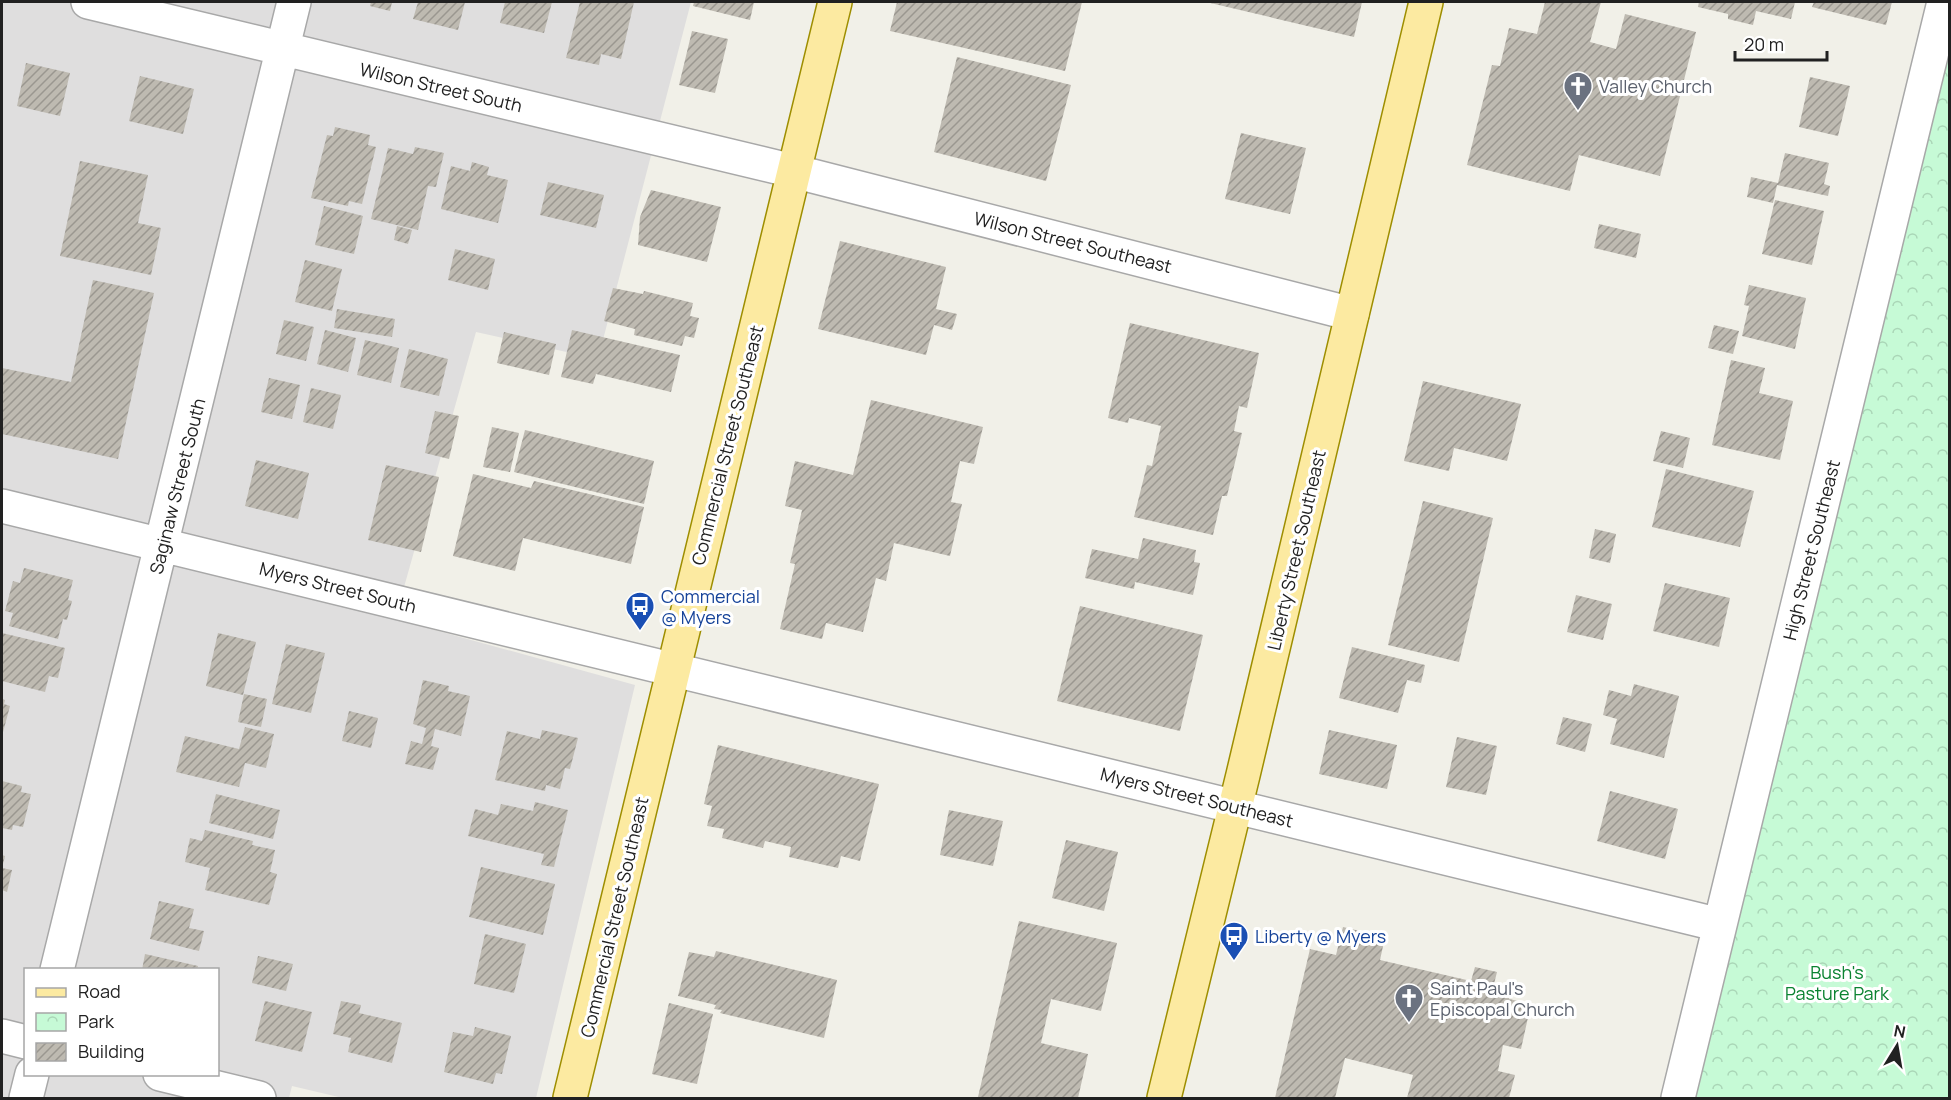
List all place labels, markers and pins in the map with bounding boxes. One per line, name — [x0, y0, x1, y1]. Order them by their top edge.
church icon: Valley Church — [1562, 70, 1594, 112]
place label: Valley Church — [1599, 74, 1712, 98]
place label: Commercial @ Myers — [661, 584, 760, 629]
bus stop icon: Commercial @ Myers — [624, 590, 656, 632]
bus stop icon: Liberty @ Myers — [1218, 920, 1250, 962]
place label: Liberty @ Myers — [1255, 924, 1386, 948]
place label: Saint Paul's Episcopal Church — [1430, 976, 1575, 1021]
church icon: Saint Paul's Episcopal Church — [1393, 982, 1425, 1024]

